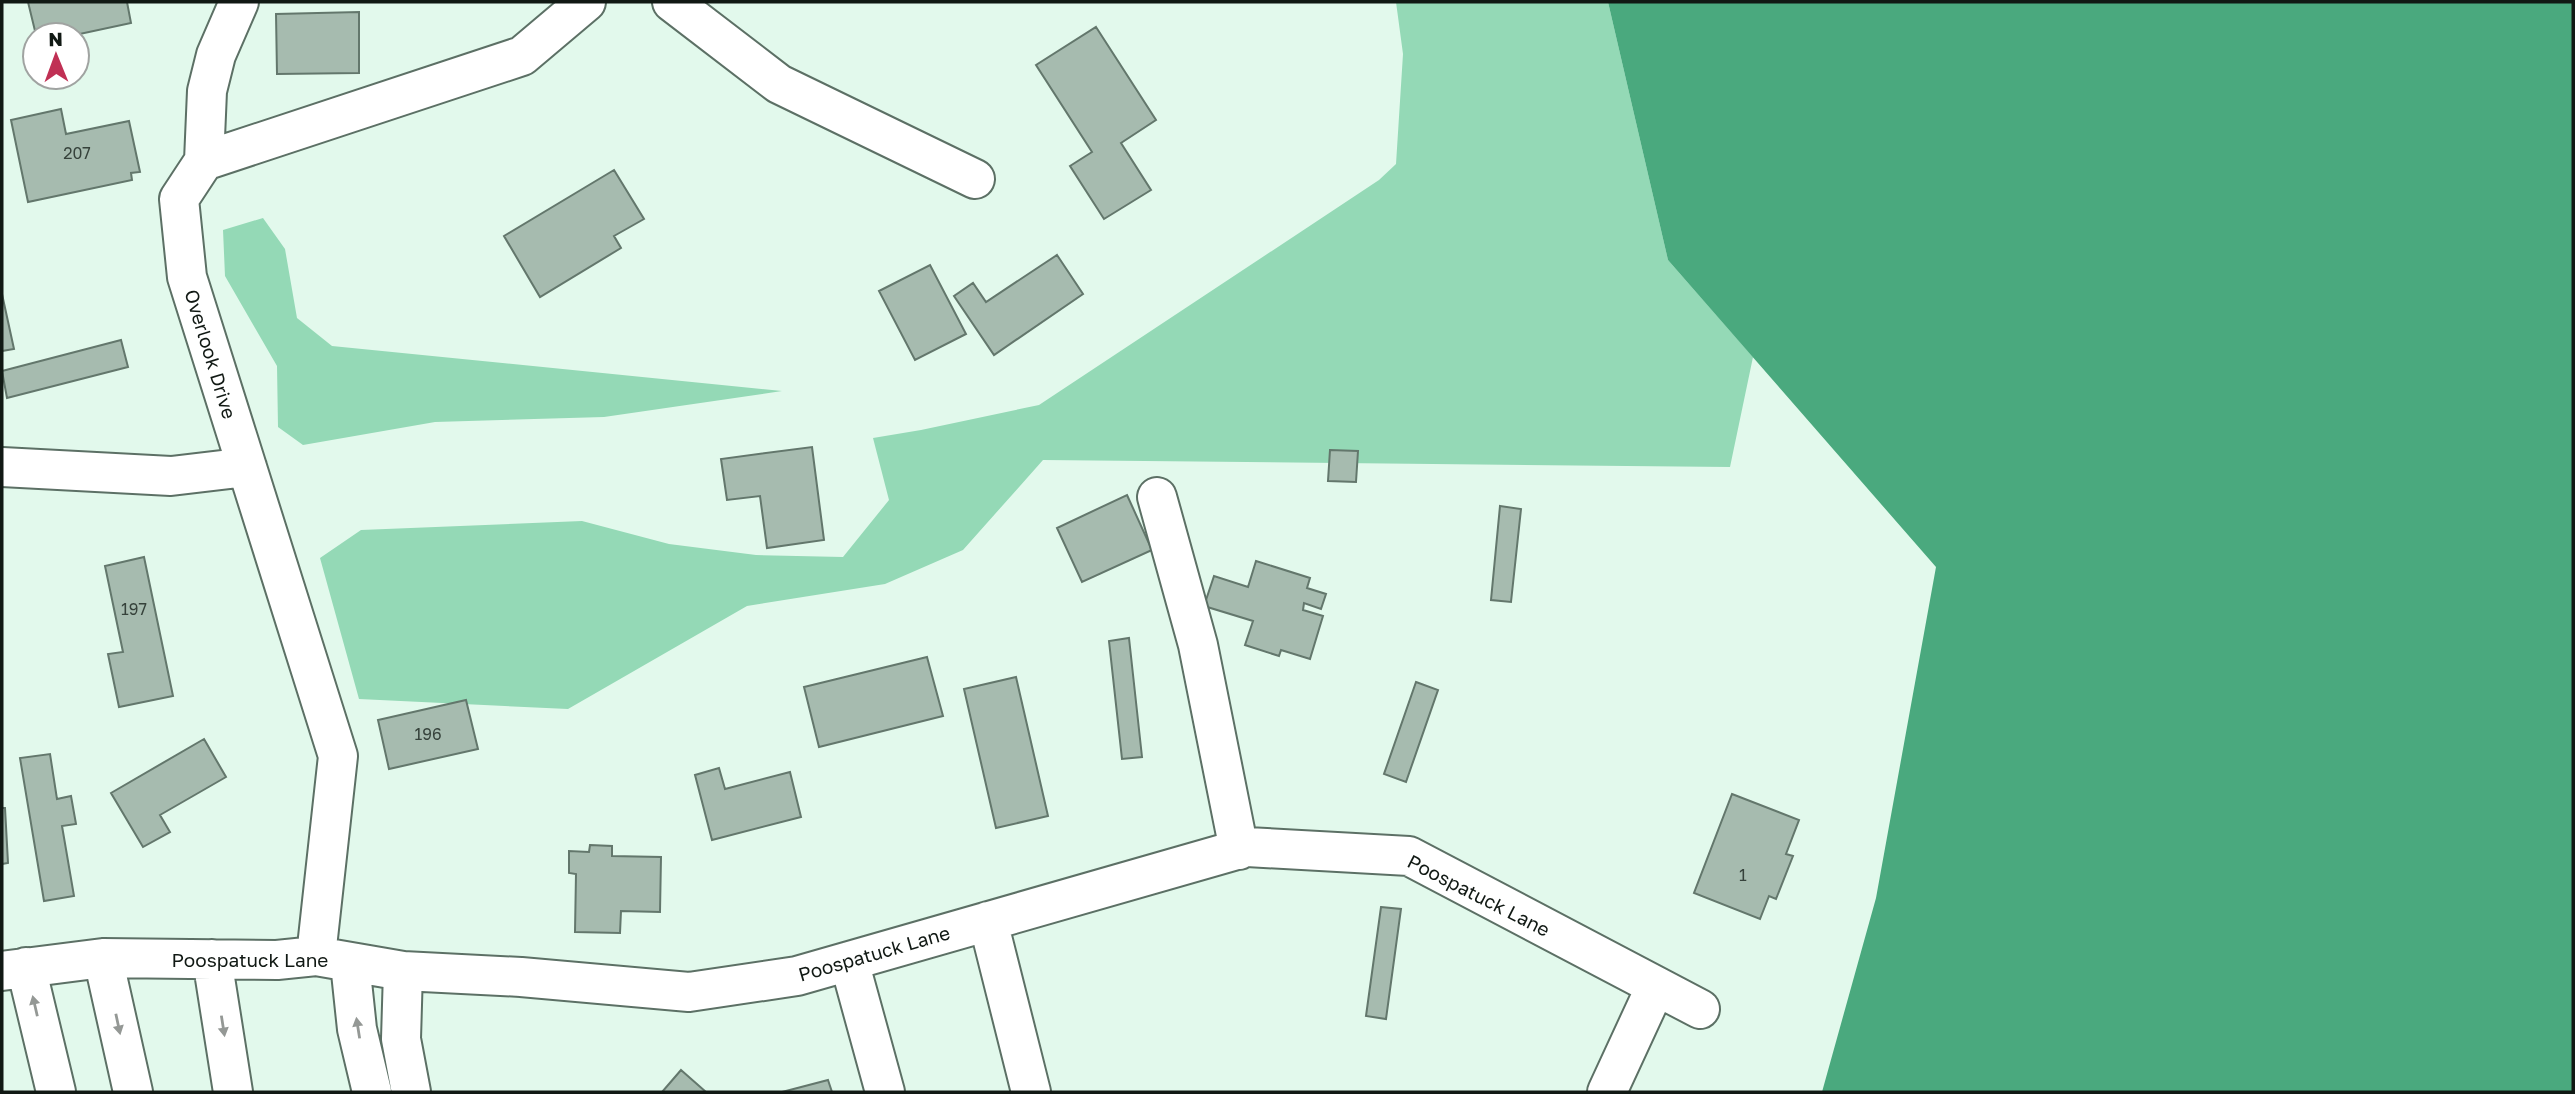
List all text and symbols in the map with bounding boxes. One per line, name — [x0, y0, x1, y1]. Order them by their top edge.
north arrow — [21, 21, 91, 91]
text: N — [48, 27, 63, 50]
house number: 207 — [63, 143, 91, 163]
street label: Overlook Drive — [180, 287, 242, 421]
house number: 197 — [121, 599, 147, 619]
house number: 196 — [414, 724, 442, 744]
street label: Poospatuck Lane — [1404, 849, 1554, 941]
house number: 1 — [1739, 865, 1747, 885]
street label: Poospatuck Lane — [795, 920, 953, 986]
street label: Poospatuck Lane — [172, 948, 328, 971]
one-way arrow — [29, 995, 40, 1017]
one-way arrow — [112, 1013, 123, 1035]
one-way arrow — [218, 1015, 229, 1037]
one-way arrow — [352, 1017, 363, 1039]

